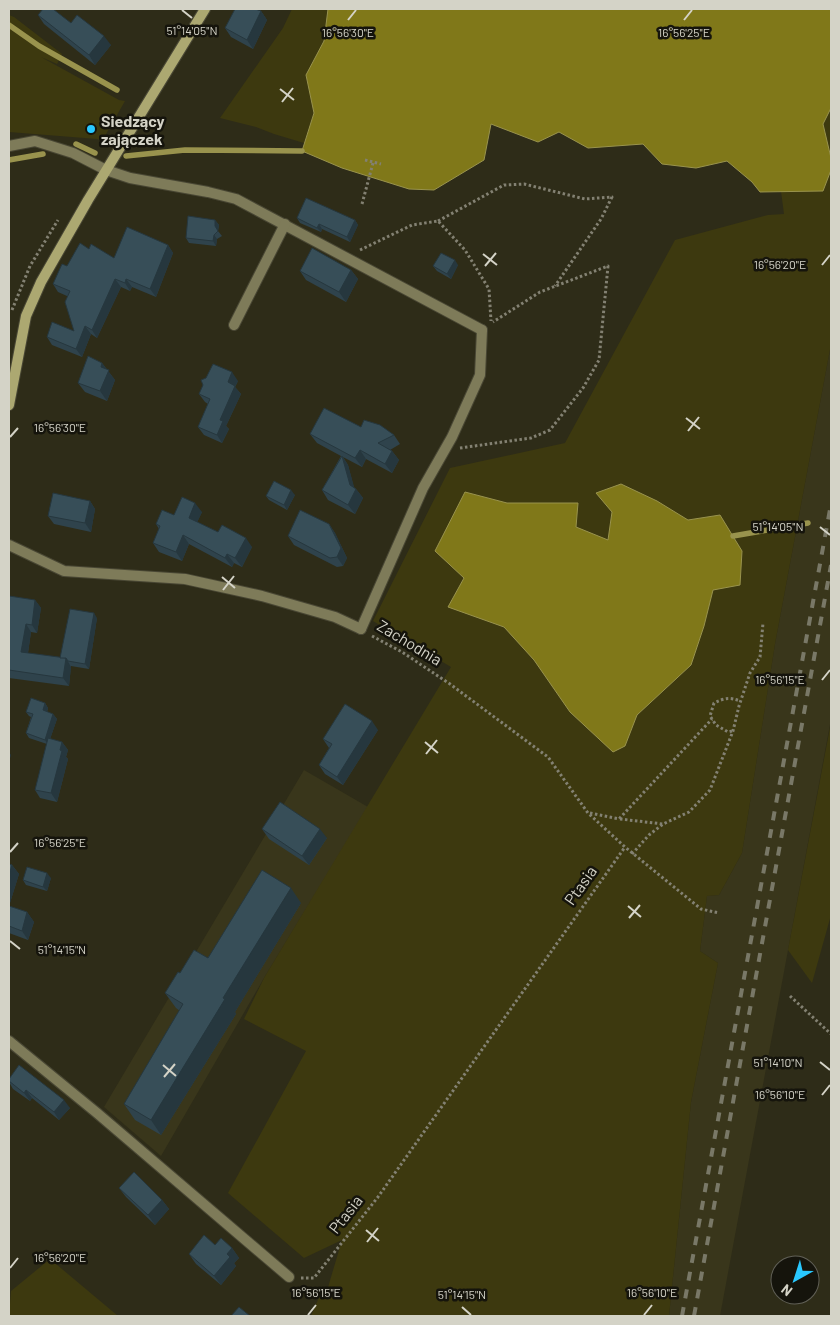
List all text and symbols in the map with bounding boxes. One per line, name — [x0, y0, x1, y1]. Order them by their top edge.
text: 51°14'05"N — [166, 23, 218, 37]
text: 16°56'30"E — [322, 25, 374, 39]
text: 16°56'25"E — [658, 25, 710, 39]
place label: Siedzący zajączek — [101, 111, 165, 148]
marker: Siedzący zajączek — [85, 123, 97, 135]
text: 16°56'20"E — [754, 257, 806, 271]
text: 16°56'30"E — [34, 420, 86, 434]
text: 51°14'05"N — [752, 519, 804, 533]
street label: Zachodnia — [374, 615, 446, 669]
text: 16°56'15"E — [755, 672, 805, 686]
text: 16°56'25"E — [34, 835, 86, 849]
street label: Ptasia — [560, 862, 600, 908]
text: 51°14'15"N — [38, 942, 86, 956]
text: 51°14'10"N — [753, 1055, 803, 1069]
text: 16°56'10"E — [755, 1087, 805, 1101]
street label: Ptasia — [324, 1191, 366, 1237]
text: 16°56'20"E — [34, 1250, 86, 1264]
north arrow — [770, 1255, 820, 1305]
text: N — [778, 1281, 795, 1300]
text: 16°56'15"E — [291, 1285, 341, 1299]
text: 16°56'10"E — [627, 1285, 677, 1299]
text: 51°14'15"N — [438, 1287, 486, 1301]

